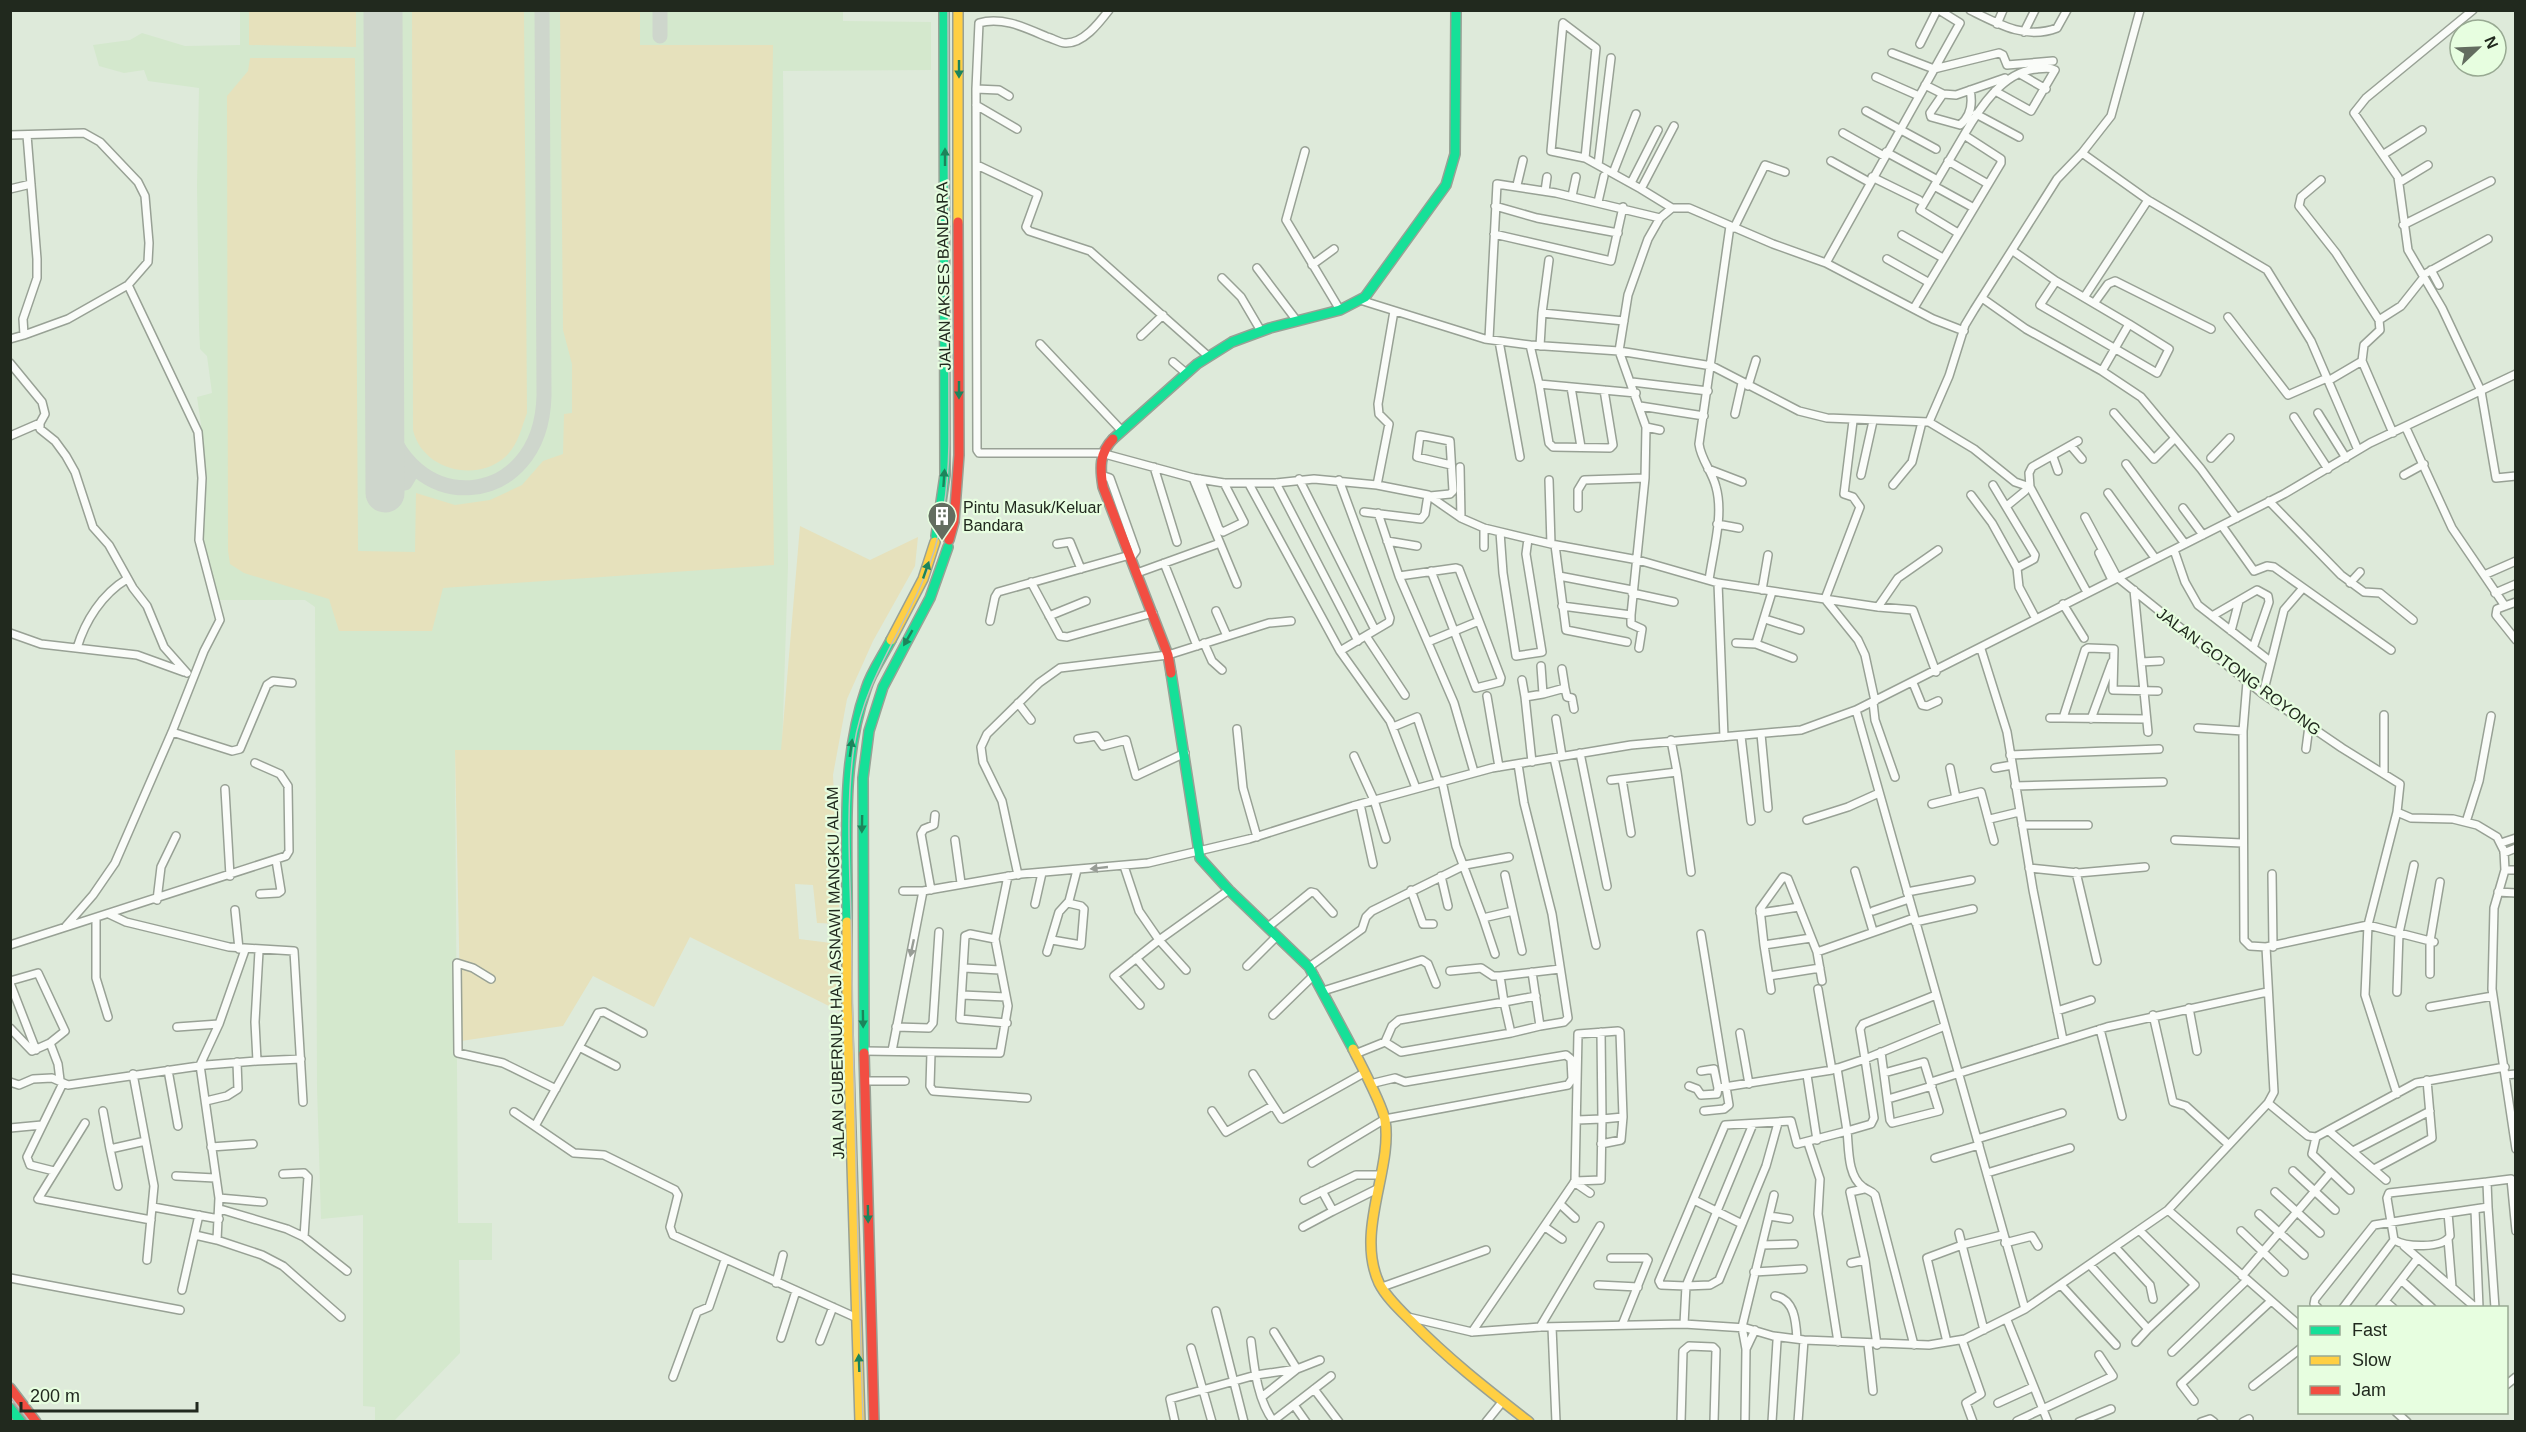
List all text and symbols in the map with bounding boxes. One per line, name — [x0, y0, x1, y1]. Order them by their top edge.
north arrow — [2448, 18, 2508, 78]
text: N — [2481, 34, 2501, 51]
one-way arrow — [954, 59, 964, 78]
one-way arrow — [940, 147, 950, 166]
street label: JALAN AKSES BANDARA — [933, 181, 954, 370]
one-way arrow — [955, 380, 964, 399]
one-way arrow — [939, 468, 949, 487]
place label: Pintu Masuk/Keluar Bandara — [963, 499, 1102, 534]
building icon: Pintu Masuk/Keluar Bandara — [926, 500, 958, 542]
one-way arrow — [922, 561, 931, 579]
street label: JALAN GOTONG ROYONG — [2153, 604, 2324, 739]
one-way arrow — [903, 630, 914, 646]
one-way arrow — [847, 739, 856, 758]
street label: JALAN GUBERNUR HAJI ASNAWI MANGKU ALAM — [824, 786, 847, 1160]
one-way arrow — [858, 815, 867, 834]
one-way arrow — [1089, 863, 1108, 873]
one-way arrow — [906, 939, 916, 957]
one-way arrow — [858, 1010, 868, 1029]
one-way arrow — [863, 1205, 873, 1224]
legend — [2298, 1306, 2508, 1414]
text: Fast — [2352, 1320, 2387, 1340]
text: Slow — [2352, 1350, 2392, 1370]
one-way arrow — [854, 1354, 863, 1373]
scale bar — [21, 1375, 196, 1413]
text: Jam — [2352, 1380, 2386, 1400]
text: 200 m — [30, 1386, 80, 1406]

